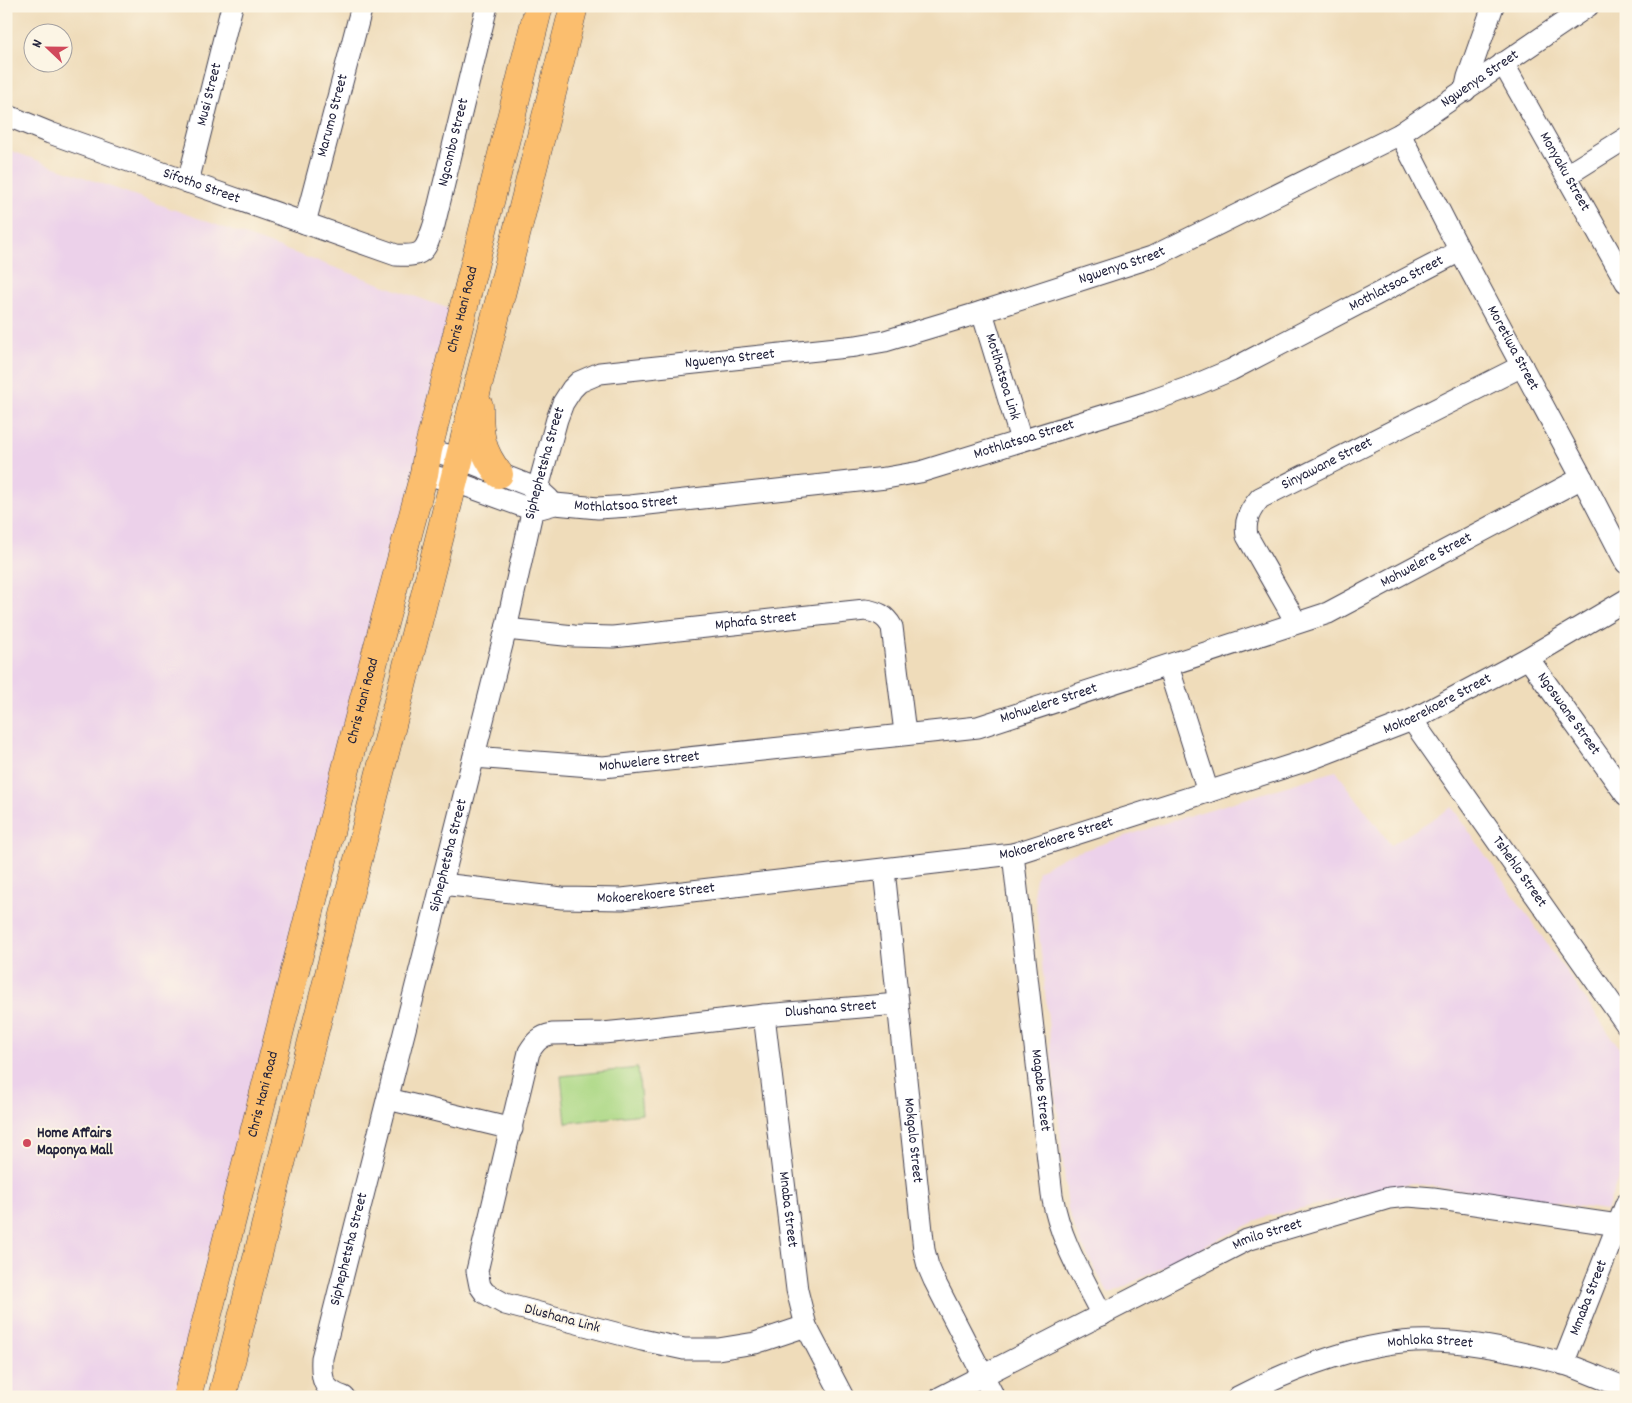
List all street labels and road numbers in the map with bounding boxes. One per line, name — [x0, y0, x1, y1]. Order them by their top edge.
street label: Ngwenya Street — [1437, 45, 1524, 114]
street label: Musi Street — [191, 60, 228, 129]
street label: Marumo Street — [312, 71, 355, 159]
street label: Ngcombo Street — [433, 96, 475, 189]
street label: Monyaku Street — [1533, 128, 1596, 216]
street label: Sifotho Street — [160, 163, 243, 210]
street label: Ngwenya Street — [1076, 241, 1170, 291]
street label: Mothlatsoa Street — [1345, 250, 1448, 318]
street label: Chris Hani Road — [442, 264, 484, 355]
street label: Moretlwa Street — [1481, 302, 1544, 395]
street label: Motlhatsoa Link — [978, 331, 1025, 423]
street label: Ngwenya Street — [684, 344, 776, 375]
street label: Siphephetsha Street — [520, 403, 572, 522]
street label: Mothlatsoa Street — [971, 414, 1078, 466]
street label: Sinyawane Street — [1278, 432, 1377, 496]
street label: Mothlatsoa Street — [573, 490, 679, 519]
street label: Mohwelere Street — [1377, 527, 1477, 594]
street label: Mphafa Street — [714, 606, 798, 637]
street label: Chris Hani Road — [342, 655, 385, 746]
street label: Mokoerekoere Street — [1380, 668, 1496, 741]
street label: Ngoswane Street — [1531, 668, 1606, 760]
street label: Mohwelere Street — [997, 678, 1101, 730]
street label: Mohwelere Street — [598, 746, 701, 778]
street label: Siphephetsha Street — [424, 796, 474, 915]
street label: Mokoerekoere Street — [998, 812, 1117, 867]
street label: Tshehlo Street — [1486, 832, 1552, 913]
street label: Mokoerekoere Street — [597, 877, 717, 910]
street label: Dlushana Street — [784, 995, 878, 1024]
street label: Magabe Street — [1024, 1048, 1056, 1133]
street label: Chris Hani Road — [242, 1049, 285, 1140]
street label: Mokgalo Street — [897, 1097, 928, 1185]
street label: Mnaba Street — [772, 1170, 803, 1249]
street label: Siphephetsha Street — [325, 1190, 374, 1308]
street label: Mmilo Street — [1229, 1213, 1305, 1257]
street label: Mmaba Street — [1564, 1256, 1614, 1339]
street label: Dlushana Link — [522, 1298, 602, 1340]
street label: Mohloka Street — [1386, 1330, 1475, 1355]

